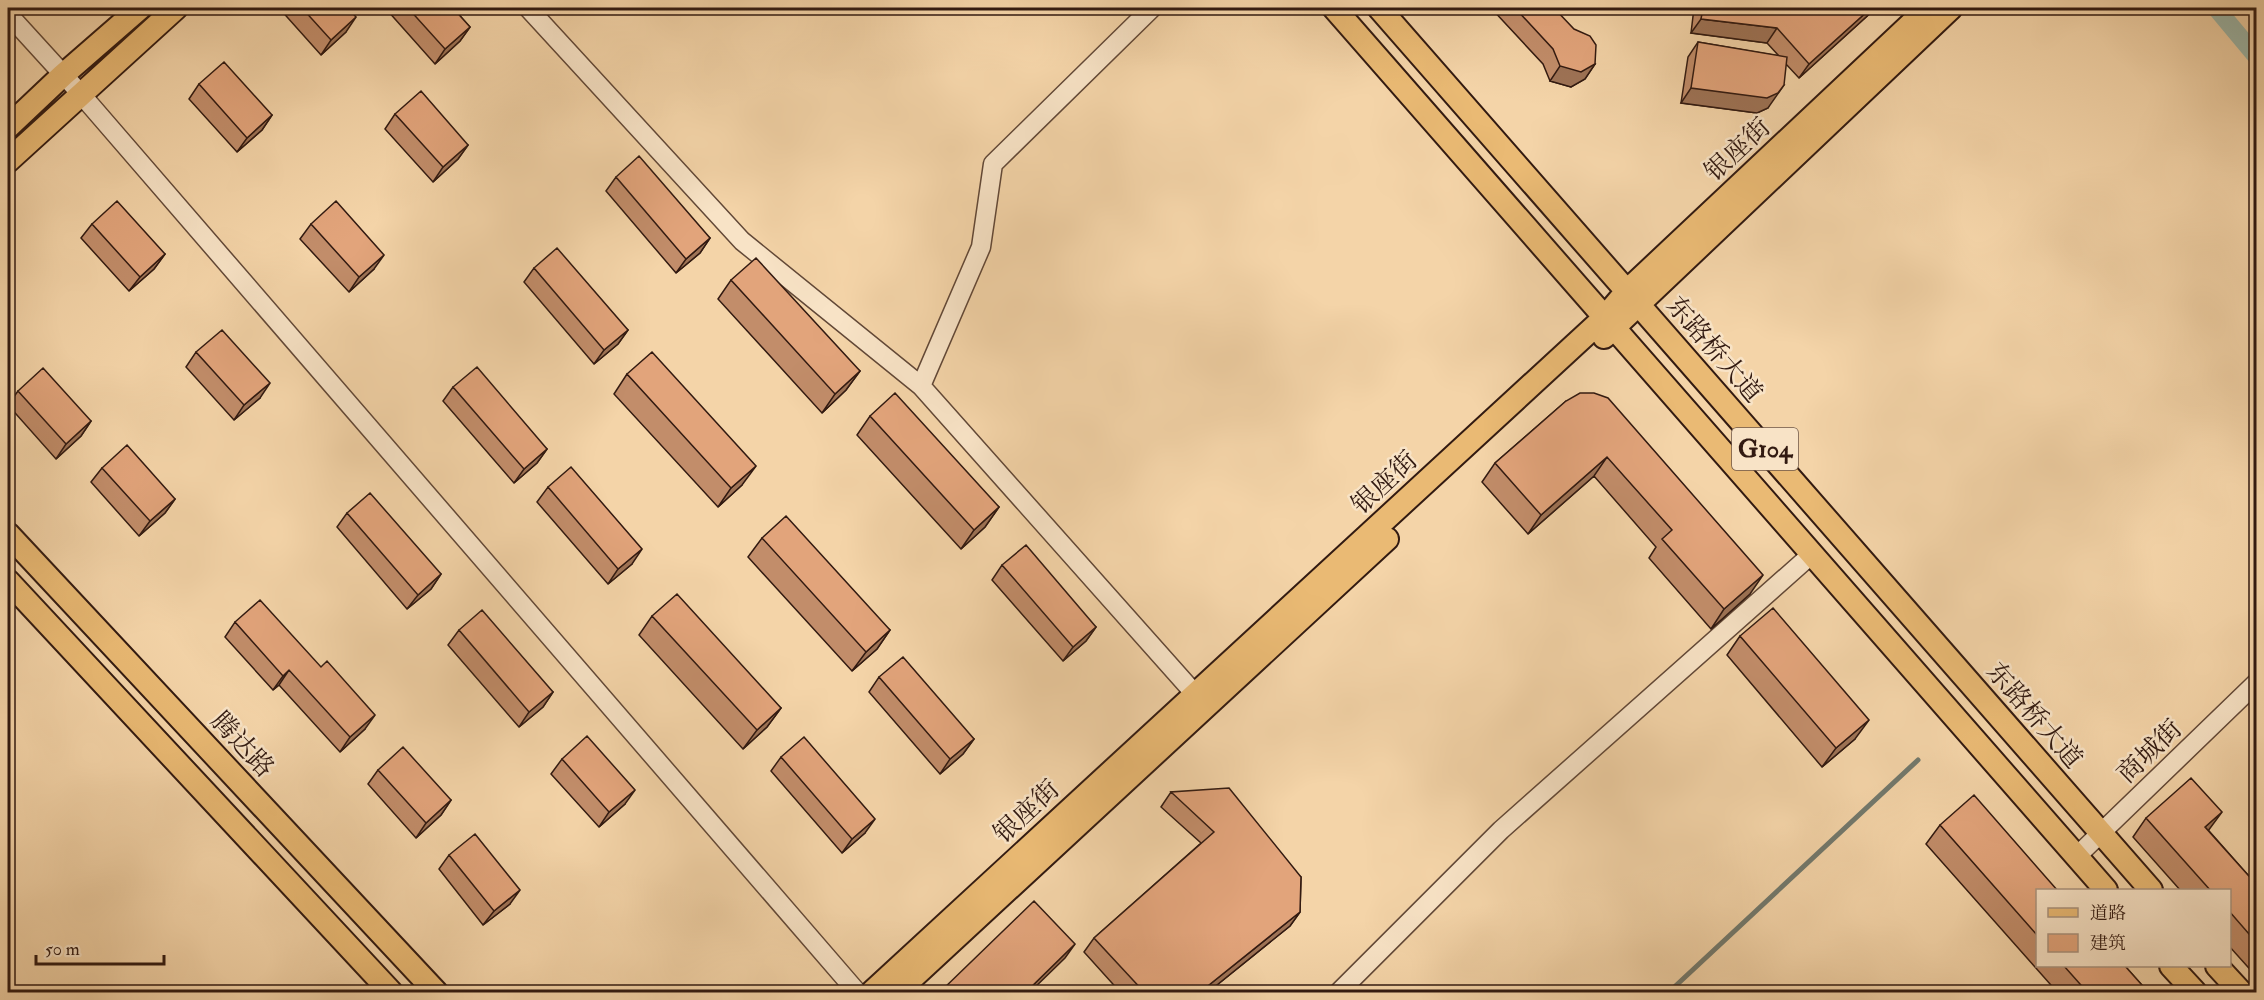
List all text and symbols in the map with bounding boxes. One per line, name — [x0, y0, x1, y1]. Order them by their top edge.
street label: 银座街 — [1698, 111, 1777, 188]
street label: 东路桥大道 — [1660, 290, 1769, 409]
road number: G104 — [1732, 428, 1798, 470]
street label: 银座街 — [1345, 444, 1424, 521]
street label: 东路桥大道 — [1980, 656, 2089, 775]
street label: 腾达路 — [204, 705, 281, 784]
street label: 商城街 — [2111, 713, 2189, 790]
street label: 银座街 — [987, 773, 1066, 850]
legend — [2036, 889, 2231, 967]
text: 道路 — [2090, 902, 2126, 925]
scale bar — [36, 928, 164, 966]
text: 建筑 — [2090, 932, 2126, 955]
text: 50 m — [45, 938, 80, 961]

